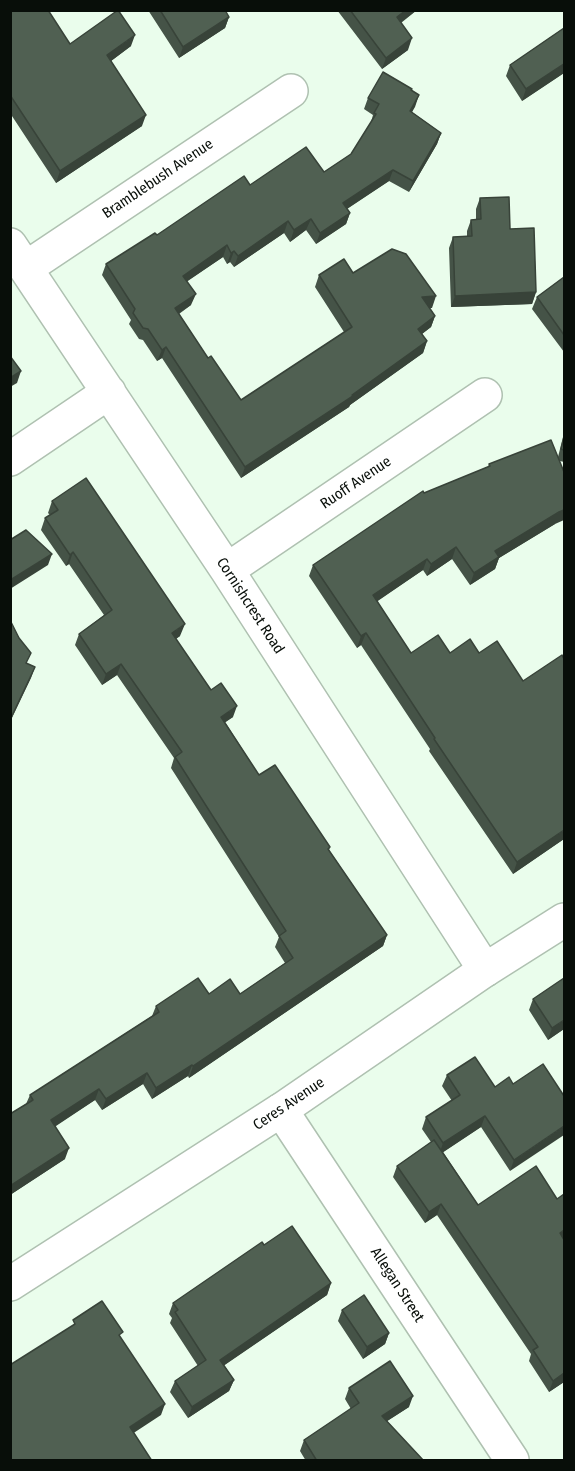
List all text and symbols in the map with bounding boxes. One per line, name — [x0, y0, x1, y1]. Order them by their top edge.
street label: Bramblebush Avenue — [99, 135, 217, 223]
street label: Ruoff Avenue — [317, 453, 395, 513]
street label: Cornishcrest Road — [212, 555, 288, 657]
street label: Ceres Avenue — [250, 1074, 328, 1134]
street label: Allegan Street — [366, 1244, 428, 1326]

